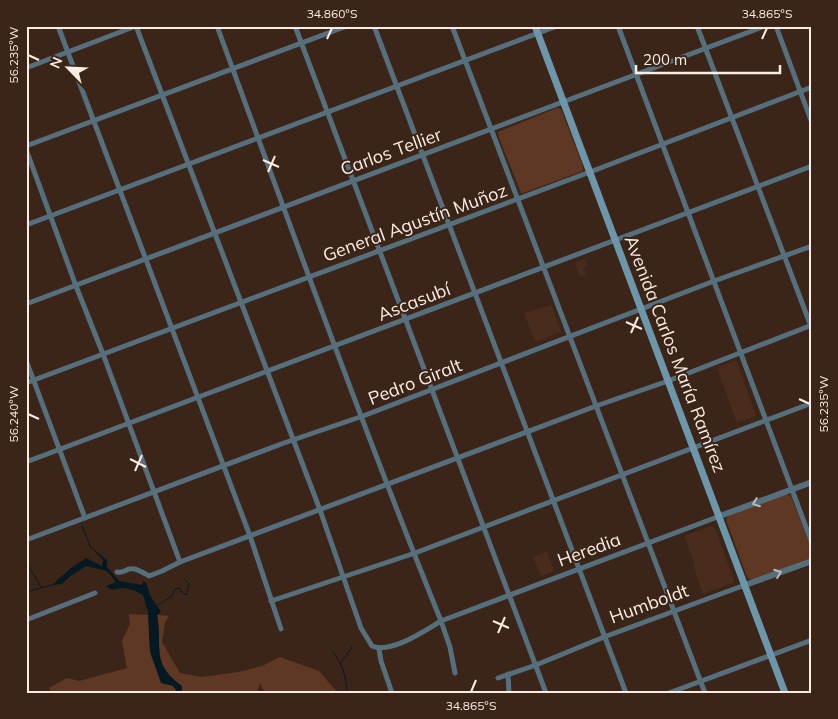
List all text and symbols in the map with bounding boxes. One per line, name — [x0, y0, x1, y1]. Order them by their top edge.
text: 34.860°S — [307, 6, 357, 21]
text: 34.865°S — [742, 6, 792, 21]
text: 56.235°W — [6, 27, 21, 83]
north arrow — [42, 42, 92, 92]
scale bar — [636, 42, 779, 74]
text: 200 m — [643, 50, 687, 69]
text: N — [46, 54, 66, 71]
street label: Carlos Tellier — [337, 122, 445, 180]
street label: General Agustín Muñoz — [320, 178, 510, 267]
street label: Avenida Carlos María Ramírez — [620, 232, 731, 476]
street label: Ascasubí — [374, 277, 455, 326]
street label: Pedro Giralt — [365, 353, 465, 410]
text: 56.235°W — [816, 376, 831, 432]
text: 56.240°W — [6, 386, 21, 442]
one-way arrow — [752, 497, 760, 507]
street label: Heredia — [554, 527, 624, 572]
one-way arrow — [774, 569, 782, 579]
street label: Humboldt — [606, 579, 692, 628]
text: 34.865°S — [446, 698, 496, 713]

